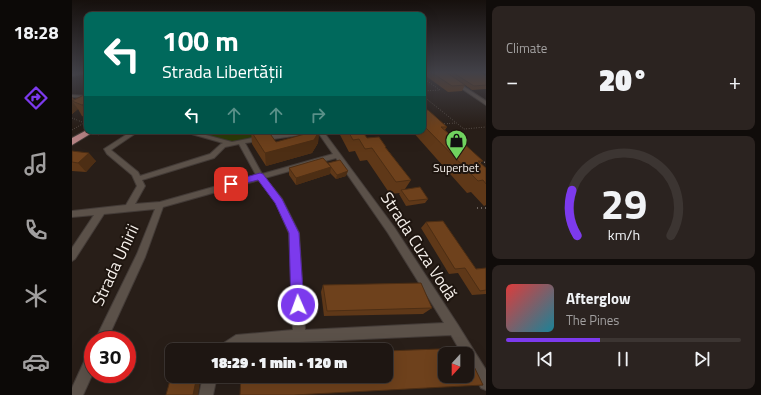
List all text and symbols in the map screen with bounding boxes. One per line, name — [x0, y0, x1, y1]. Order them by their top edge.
text: 18:28 — [14, 19, 58, 46]
text: 100 m — [162, 19, 239, 62]
icon: left — [96, 28, 148, 80]
text: Climate — [506, 38, 547, 58]
text: 20° — [599, 57, 648, 103]
text: Strada Libertății — [162, 58, 283, 85]
text: − — [506, 64, 518, 98]
text: + — [729, 64, 741, 98]
icon: directions — [22, 84, 50, 112]
icon: left — [181, 104, 203, 126]
icon: ahead — [223, 104, 245, 126]
icon: ahead — [265, 104, 287, 126]
icon: right — [307, 104, 329, 126]
shop icon: Superbet — [443, 127, 469, 160]
icon: music — [22, 150, 50, 178]
place label: Superbet — [433, 158, 480, 177]
pin — [214, 167, 248, 201]
text: 29 — [600, 171, 647, 234]
icon: arrive — [220, 173, 242, 195]
street label: Strada Cuza Vodă — [374, 187, 464, 306]
icon: phone — [22, 216, 50, 244]
street label: Strada Unirii — [85, 220, 145, 310]
text: km/h — [607, 223, 640, 245]
icon: climate — [22, 282, 50, 310]
position arrow — [277, 284, 319, 326]
text: Afterglow — [566, 287, 631, 310]
text: The Pines — [566, 310, 619, 330]
speed limit sign: 30 — [84, 331, 136, 383]
north arrow — [438, 347, 474, 383]
map controls — [438, 347, 474, 383]
icon: car — [22, 348, 50, 376]
icon: previous — [534, 348, 556, 370]
icon: pause — [612, 348, 634, 370]
icon: next — [691, 348, 713, 370]
text: 18:29 · 1 min · 120 m — [211, 351, 347, 374]

